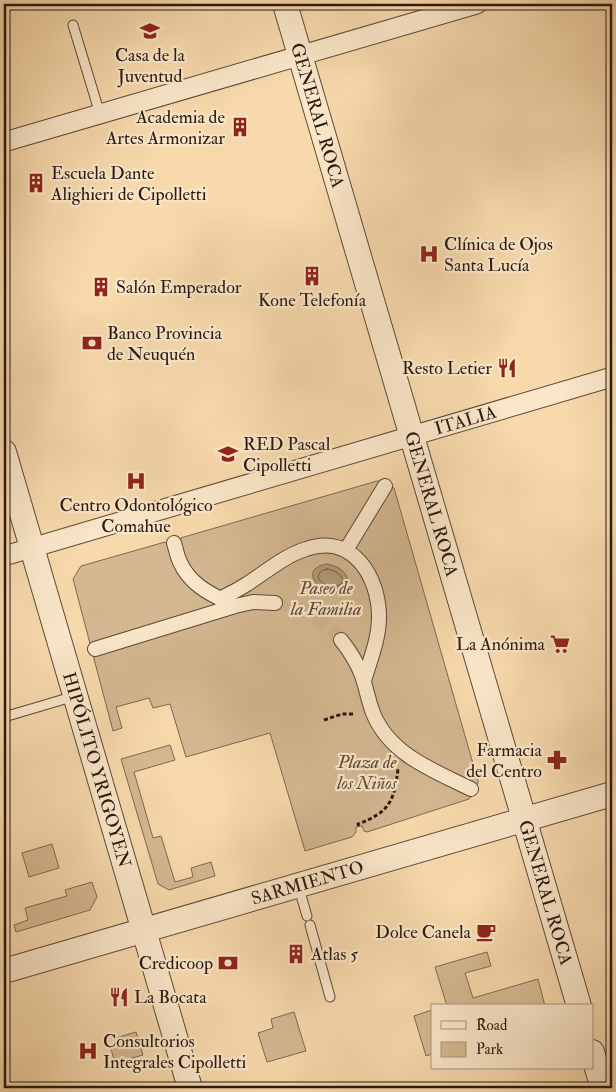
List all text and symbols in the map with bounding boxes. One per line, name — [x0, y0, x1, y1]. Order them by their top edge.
school or university icon: Casa de la Juventud — [139, 20, 161, 42]
street label: GENERAL ROCA — [285, 40, 350, 191]
place label: Casa de la Juventud — [115, 44, 186, 88]
place label: Academia de Artes Armonizar — [105, 106, 225, 150]
building icon: Academia de Artes Armonizar — [229, 116, 251, 138]
place label: Escuela Dante Alighieri de Cipolletti — [50, 162, 207, 206]
building icon: Escuela Dante Alighieri de Cipolletti — [25, 172, 47, 194]
place label: Clínica de Ojos Santa Lucía — [444, 233, 553, 277]
hospital icon: Clínica de Ojos Santa Lucía — [418, 243, 440, 265]
building icon: Kone Telefonía — [301, 265, 323, 287]
building icon: Salón Emperador — [90, 276, 112, 298]
place label: Salón Emperador — [116, 276, 242, 299]
place label: Kone Telefonía — [258, 289, 367, 312]
place label: Banco Provincia de Neuquén — [107, 322, 222, 366]
bank icon: Banco Provincia de Neuquén — [81, 332, 103, 354]
place label: Resto Letier — [402, 357, 492, 380]
restaurant icon: Resto Letier — [496, 357, 518, 379]
street label: ITALIA — [432, 400, 500, 440]
street label: GENERAL ROCA — [400, 429, 464, 580]
place label: RED Pascal Cipolletti — [243, 433, 331, 477]
school or university icon: RED Pascal Cipolletti — [217, 443, 239, 465]
hospital icon: Centro Odontológico Comahue — [125, 470, 147, 492]
place label: Centro Odontológico Comahue — [59, 494, 213, 538]
park label: Paseo de la Familia — [290, 577, 361, 621]
place label: La Anónima — [456, 633, 546, 656]
supermarket icon: La Anónima — [549, 633, 571, 655]
street label: HIPÓLITO YRIGOYEN — [57, 669, 136, 870]
place label: Farmacia del Centro — [466, 739, 543, 783]
pharmacy icon: Farmacia del Centro — [546, 749, 568, 771]
park label: Plaza de los Niños — [336, 751, 398, 795]
street label: GENERAL ROCA — [514, 817, 578, 968]
street label: SARMIENTO — [248, 855, 366, 910]
place label: Dolce Canela — [375, 921, 472, 944]
cafe icon: Dolce Canela — [475, 921, 497, 943]
building icon: Atlas 5 — [285, 943, 307, 965]
place label: Atlas 5 — [310, 943, 358, 966]
place label: Credicoop — [139, 952, 213, 975]
bank icon: Credicoop — [217, 952, 239, 974]
restaurant icon: La Bocata — [108, 986, 130, 1008]
place label: La Bocata — [134, 986, 207, 1009]
legend — [431, 1004, 594, 1070]
text: Road — [476, 1016, 508, 1035]
place label: Consultorios Integrales Cipolletti — [103, 1030, 247, 1074]
hospital icon: Consultorios Integrales Cipolletti — [77, 1040, 99, 1062]
text: Park — [476, 1040, 503, 1059]

